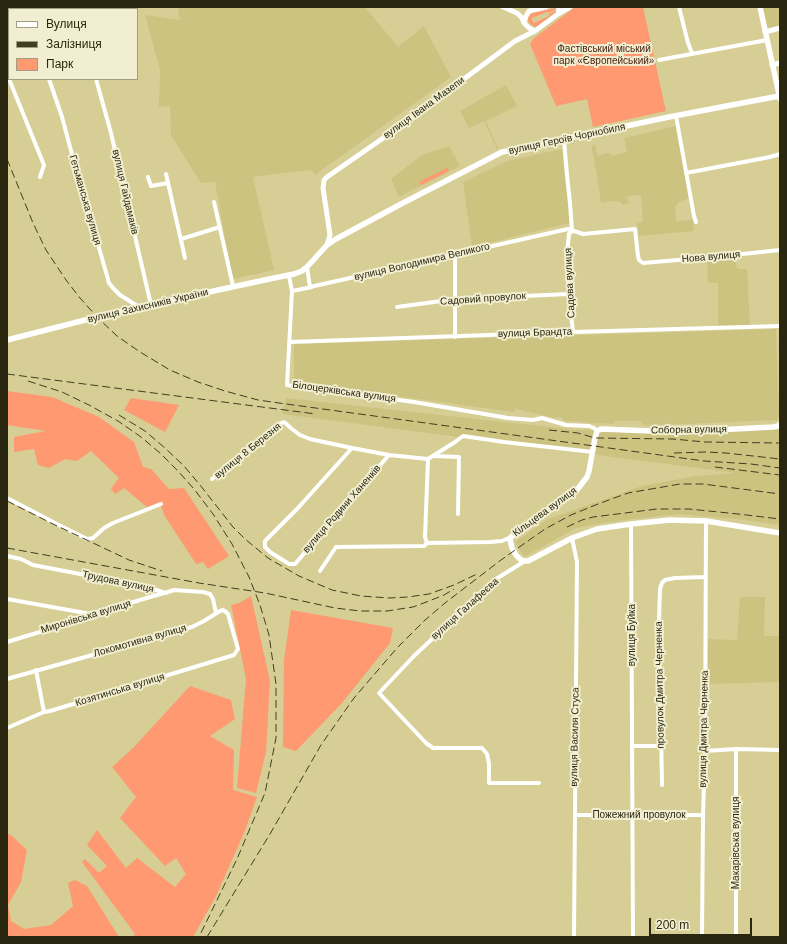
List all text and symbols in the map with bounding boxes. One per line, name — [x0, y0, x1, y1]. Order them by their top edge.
legend — [8, 8, 138, 80]
text: Вулиця — [46, 17, 87, 31]
text: Залізниця — [46, 37, 102, 51]
park label: Фастівський міський парк «Європейський» — [554, 43, 654, 66]
text: Парк — [46, 57, 73, 71]
street label: вулиця Івана Мазепи — [381, 74, 467, 142]
street label: вулиця Героїв Чорнобиля — [508, 121, 626, 157]
street label: вулиця Гайдамаків — [109, 148, 141, 236]
street label: Гетьманська вулиця — [66, 154, 104, 246]
street label: вулиця Володимира Великого — [353, 241, 491, 283]
street label: Садова вулиця — [562, 248, 578, 318]
street label: Нова вулиця — [681, 248, 741, 266]
street label: вулиця Захисників України — [86, 286, 210, 326]
street label: Садовий провулок — [440, 290, 526, 308]
street label: вулиця Брандта — [498, 326, 572, 340]
street label: Білоцерківська вулиця — [291, 379, 397, 405]
street label: вулиця 8 Березня — [212, 421, 284, 481]
street label: Соборна вулиця — [651, 423, 727, 437]
street label: вулиця Родини Ханенків — [300, 462, 384, 556]
street label: Кільцева вулиця — [511, 485, 579, 539]
street label: Трудова вулиця — [81, 569, 155, 595]
street label: вулиця Галафеєва — [429, 576, 501, 642]
street label: Миронівська вулиця — [40, 598, 132, 636]
street label: вулиця Буйка — [626, 604, 638, 666]
street label: провулок Дмитра Черненка — [653, 621, 667, 749]
street label: Локомотивна вулиця — [92, 622, 188, 660]
street label: вулиця Дмитра Черненка — [697, 670, 711, 788]
street label: Козятинська вулиця — [74, 671, 166, 709]
street label: вулиця Василя Стуса — [568, 687, 582, 787]
street label: Макарівська вулиця — [730, 797, 742, 889]
street label: Пожежний провулок — [592, 809, 686, 821]
scale bar — [651, 910, 754, 936]
text: 200 m — [656, 918, 689, 932]

